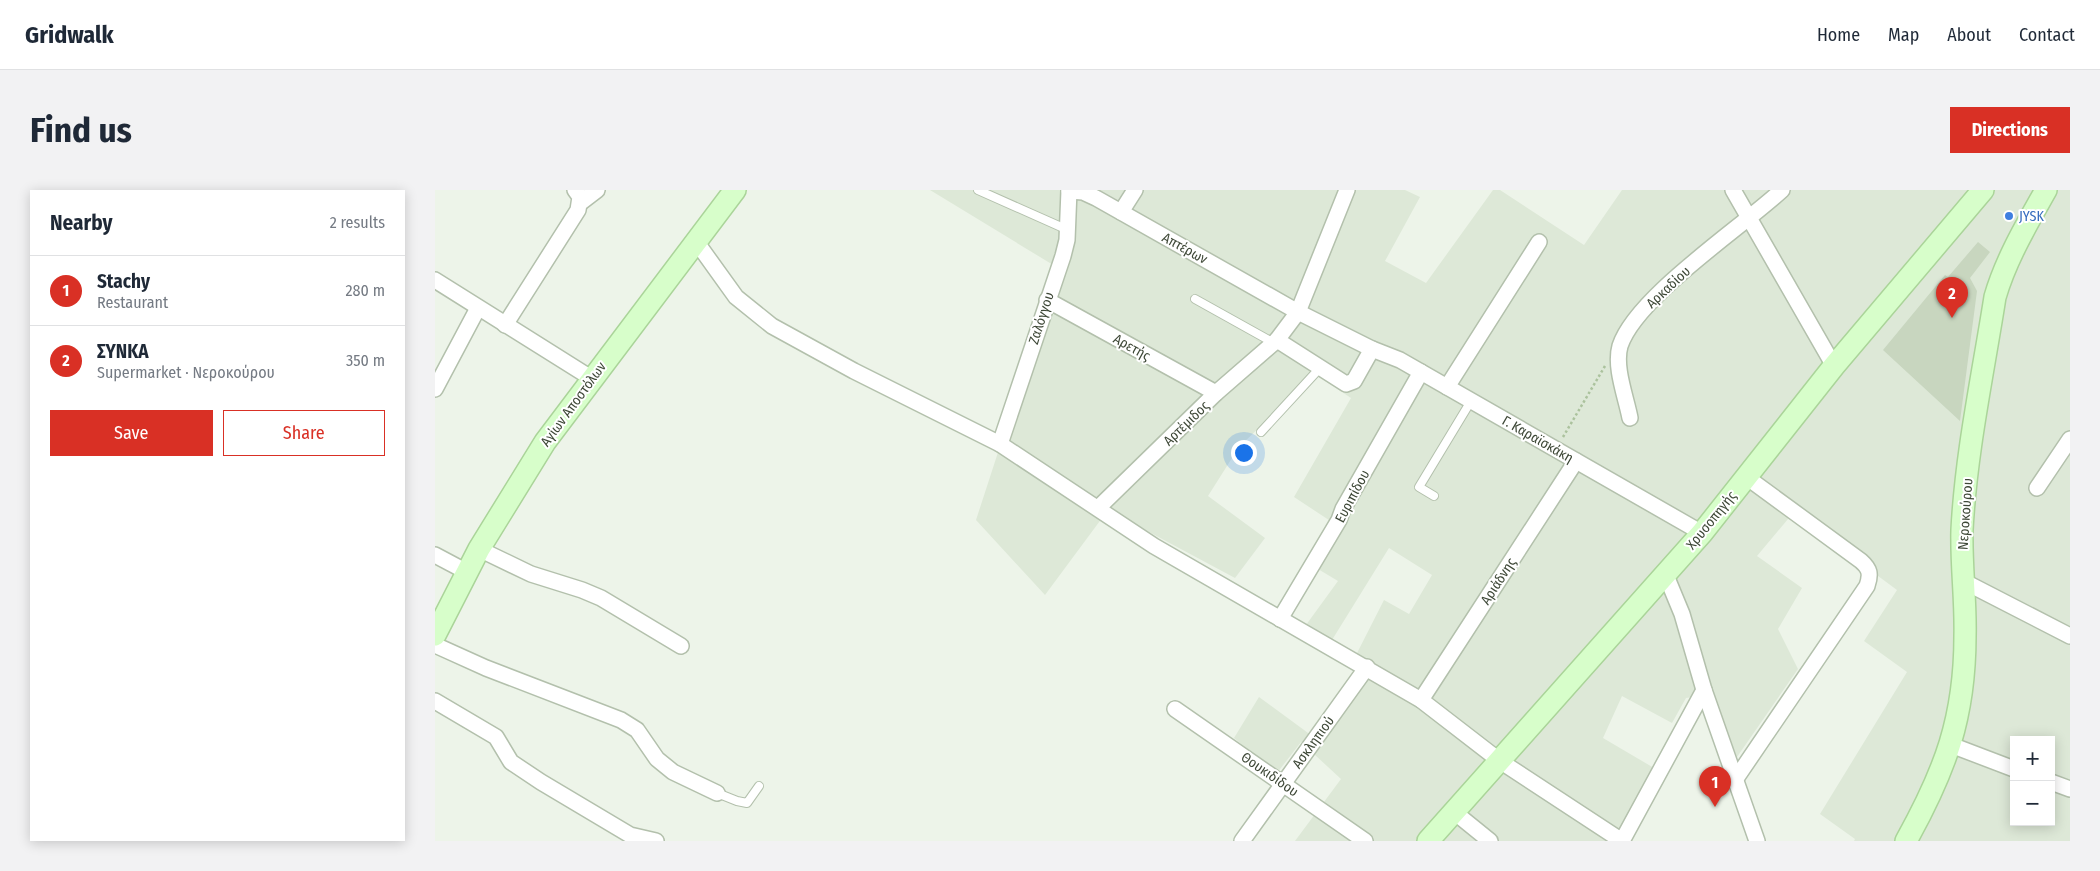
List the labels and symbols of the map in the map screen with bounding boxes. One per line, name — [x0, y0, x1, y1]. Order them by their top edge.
place label: JYSK — [2019, 208, 2044, 225]
marker: JYSK — [2003, 210, 2015, 222]
street label: Απτέρων — [1159, 229, 1210, 268]
street label: Αρκαδίου — [1643, 263, 1694, 312]
pin: 2 — [1936, 277, 1968, 318]
street label: Ζαλόγγου — [1025, 290, 1058, 346]
street label: Αρετής — [1110, 330, 1153, 365]
street label: Αγίων Αποστόλων — [537, 359, 610, 450]
street label: Αρτέμιδος — [1160, 397, 1213, 449]
street label: Γ. Καραϊσκάκη — [1499, 412, 1576, 467]
your location — [1231, 440, 1257, 466]
street label: Ευριπίδου — [1331, 467, 1373, 526]
street label: Νεροκούρου — [1955, 477, 1976, 551]
street label: Χρυσοπηγής — [1683, 488, 1740, 553]
street label: Αριάδνης — [1477, 555, 1520, 608]
street label: Ασκληπιού — [1289, 713, 1338, 772]
street label: Θουκιδίδου — [1238, 748, 1302, 800]
pin: 1 — [1699, 766, 1731, 807]

